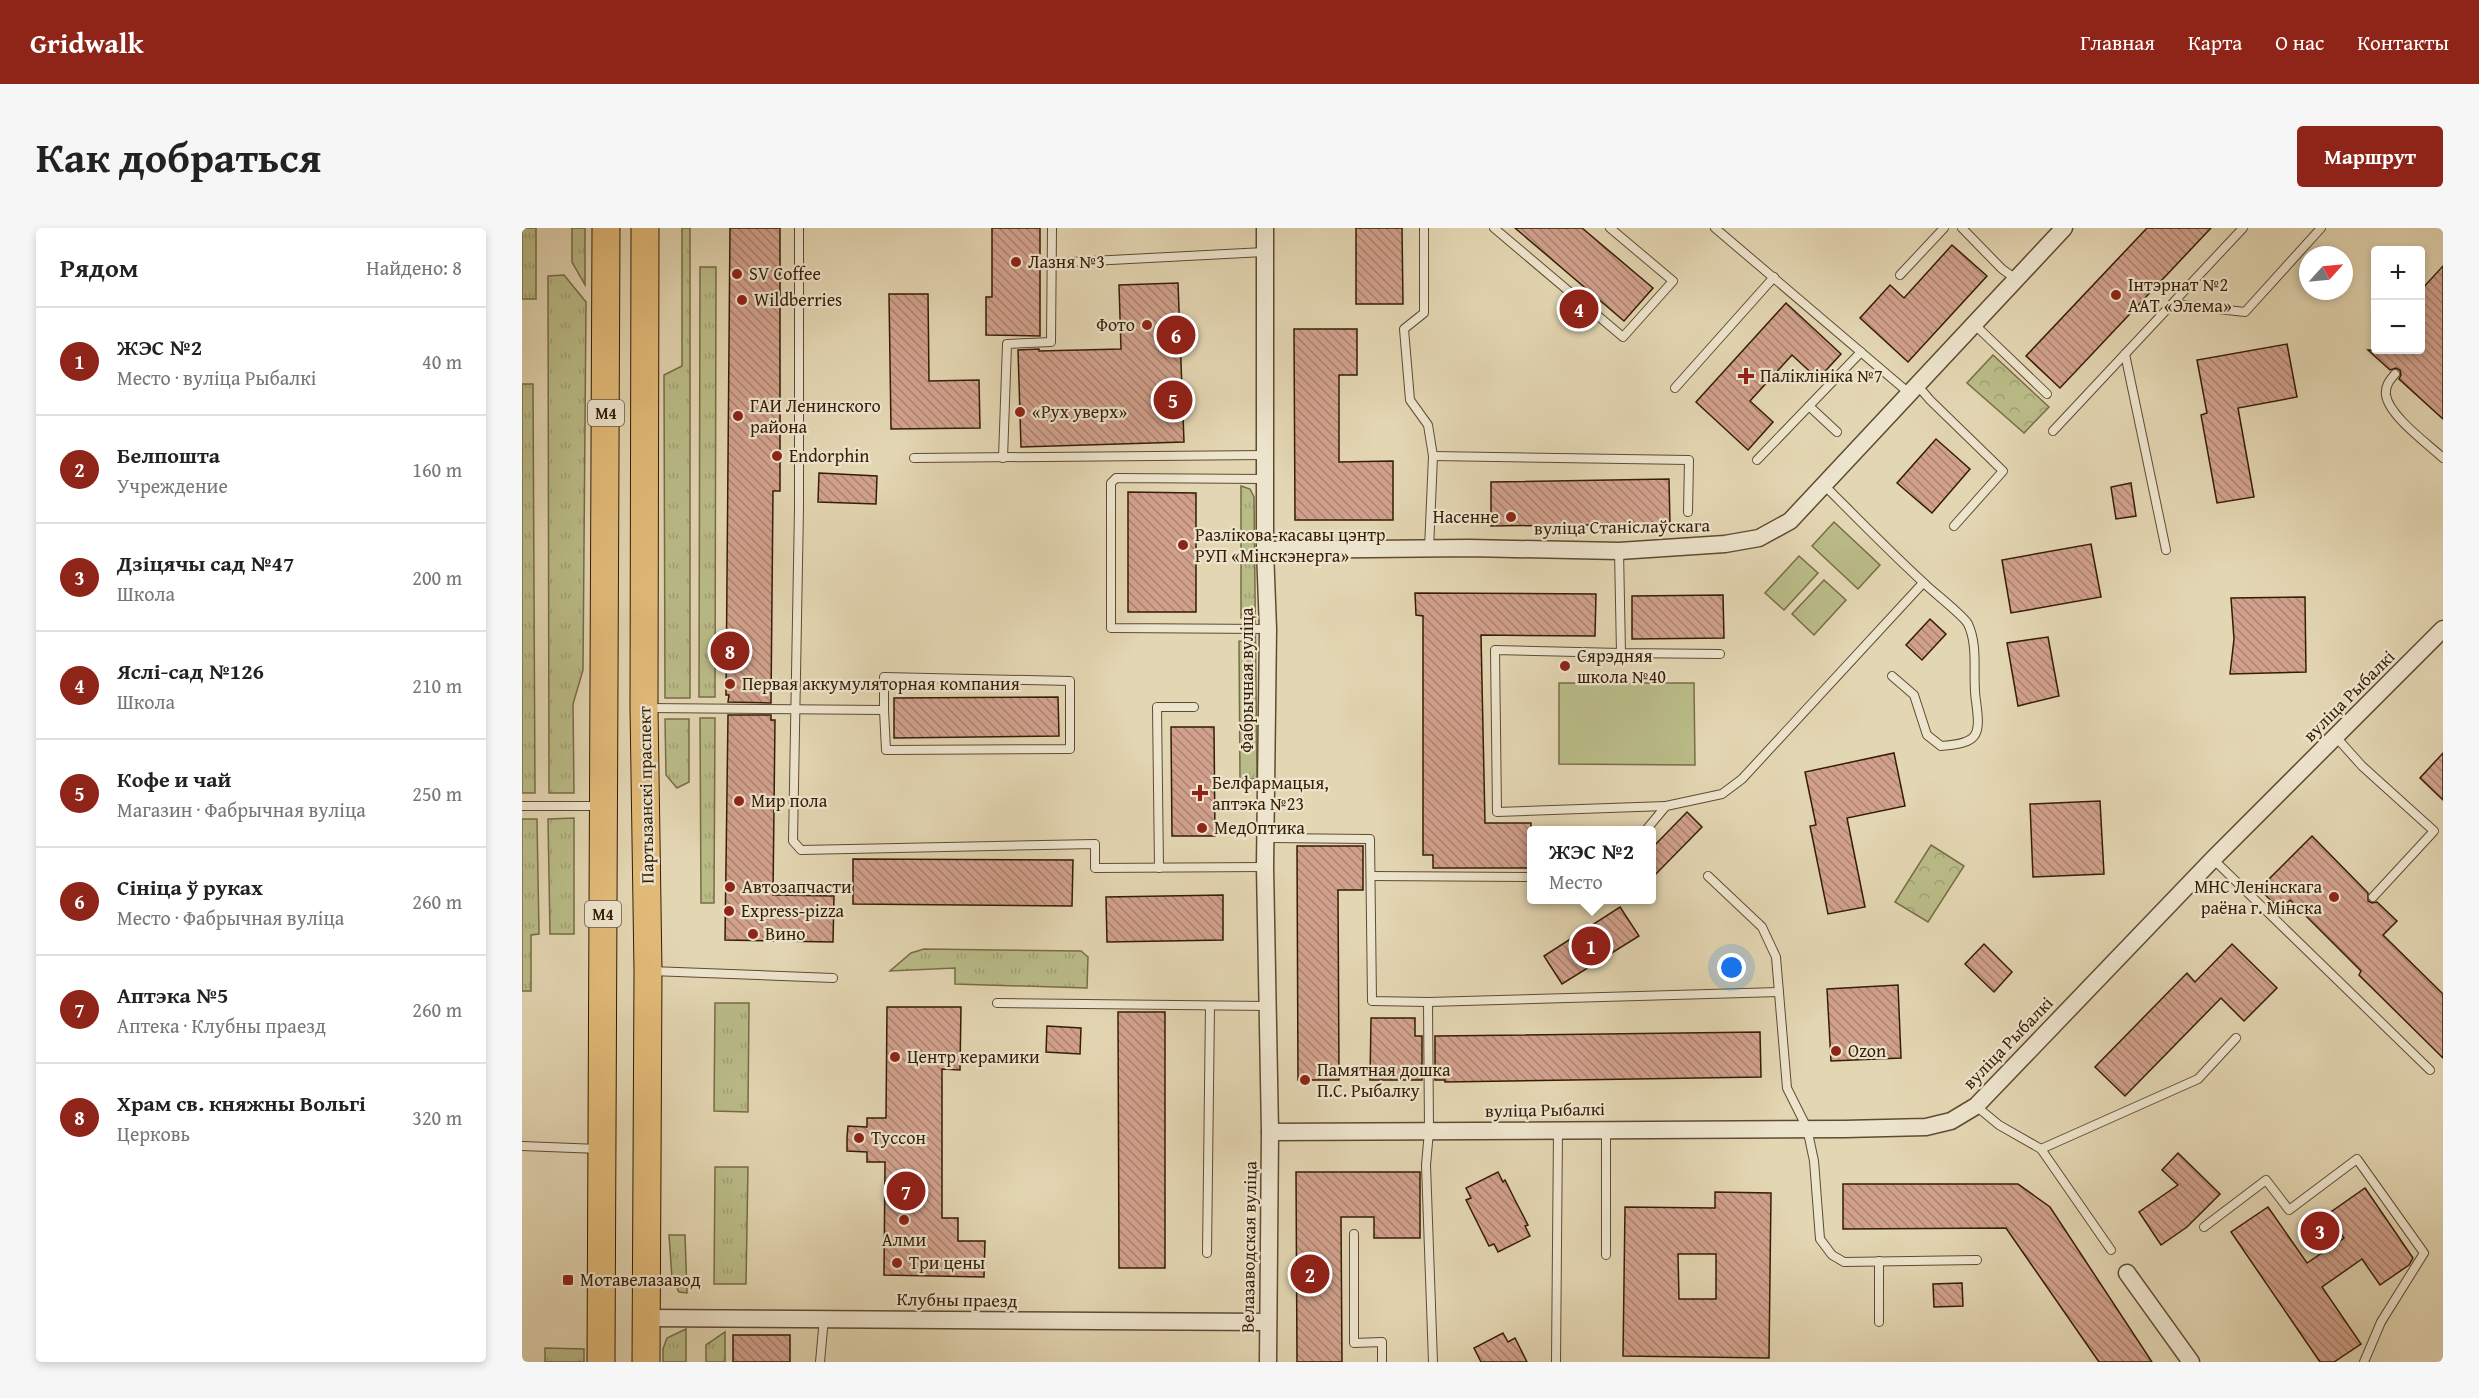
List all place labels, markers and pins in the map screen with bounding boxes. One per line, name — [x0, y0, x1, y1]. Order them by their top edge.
place label: Лазня №3 — [1028, 248, 1105, 275]
marker: Лазня №3 — [1009, 255, 1023, 269]
place label: SV Coffee — [749, 260, 821, 287]
marker: SV Coffee — [730, 267, 744, 281]
place label: Інтэрнат №2 ААТ «Элема» — [2128, 271, 2232, 319]
place label: Wildberries — [754, 286, 842, 313]
pin: 4 — [1560, 286, 1598, 332]
marker: Інтэрнат №2 ААТ «Элема» — [2109, 288, 2123, 302]
marker: Wildberries — [735, 293, 749, 307]
place label: Фото — [1096, 311, 1135, 338]
pin: 6 — [1156, 312, 1196, 358]
marker: Фото — [1140, 318, 1154, 332]
place label: Паліклініка №7 — [1760, 362, 1883, 389]
marker: Паліклініка №7 — [1737, 367, 1755, 385]
pin: 5 — [1154, 378, 1192, 423]
place label: ГАИ Ленинского района — [750, 392, 881, 440]
place label: «Рух уверх» — [1032, 398, 1127, 425]
marker: «Рух уверх» — [1013, 405, 1027, 419]
marker: ГАИ Ленинского района — [731, 409, 745, 423]
place label: Endorphin — [789, 442, 869, 469]
marker: Endorphin — [770, 449, 784, 463]
place label: Насенне — [1433, 503, 1499, 530]
marker: Насенне — [1504, 510, 1518, 524]
place label: Разлікова-касавы цэнтр РУП «Мінскэнерга» — [1195, 521, 1386, 569]
marker: Разлікова-касавы цэнтр РУП «Мінскэнерга» — [1176, 538, 1190, 552]
pin: 8 — [710, 628, 750, 674]
place label: Сярэдняя школа №40 — [1577, 642, 1666, 690]
marker: Сярэдняя школа №40 — [1558, 659, 1572, 673]
place label: Первая аккумуляторная компания — [742, 670, 1020, 697]
marker: Первая аккумуляторная компания — [723, 677, 737, 691]
place label: Белфармацыя, аптэка №23 — [1212, 769, 1329, 817]
marker: Белфармацыя, аптэка №23 — [1193, 786, 1207, 800]
place label: Мир пола — [751, 787, 828, 814]
marker: Мир пола — [732, 794, 746, 808]
place label: МедОптика — [1214, 814, 1305, 841]
marker: МедОптика — [1195, 821, 1209, 835]
place label: Автозапчасти — [742, 873, 852, 900]
place label: МНС Ленінскага раёна г. Мінска — [2194, 873, 2322, 921]
marker: Автозапчасти — [723, 880, 737, 894]
marker: МНС Ленінскага раёна г. Мінска — [2327, 890, 2341, 904]
place label: Express-pizza — [741, 897, 845, 924]
marker: Express-pizza — [722, 904, 736, 918]
place label: Вино — [765, 920, 806, 947]
pin: 1 — [1572, 924, 1610, 968]
marker: Вино — [746, 927, 760, 941]
place label: Ozon — [1848, 1037, 1886, 1064]
place label: Центр керамики — [907, 1043, 1040, 1070]
marker: Ozon — [1829, 1044, 1843, 1058]
marker: Центр керамики — [888, 1050, 902, 1064]
place label: Памятная дошка П.С. Рыбалку — [1317, 1056, 1451, 1104]
marker: Памятная дошка П.С. Рыбалку — [1298, 1073, 1312, 1087]
place label: Туссон — [871, 1124, 926, 1151]
marker: Туссон — [852, 1131, 866, 1145]
pin: 7 — [886, 1168, 926, 1214]
pin: 3 — [2300, 1208, 2340, 1254]
marker: Алми — [897, 1213, 911, 1227]
place label: Алми — [882, 1226, 926, 1253]
place label: Три цены — [909, 1249, 986, 1276]
pin: 2 — [1290, 1252, 1330, 1296]
marker: Три цены — [890, 1256, 904, 1270]
place label: Мотавелазавод — [580, 1266, 701, 1293]
marker: Мотавелазавод — [561, 1273, 575, 1287]

